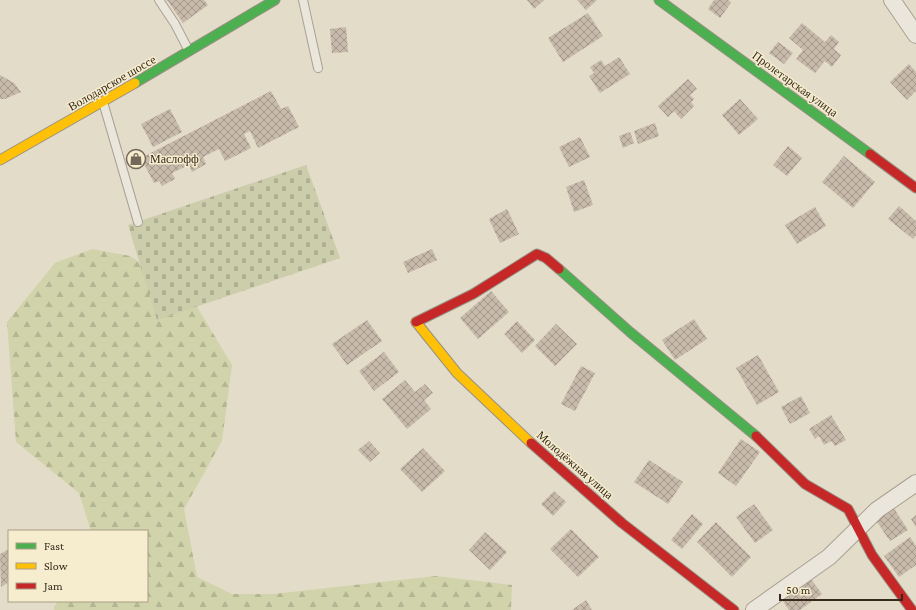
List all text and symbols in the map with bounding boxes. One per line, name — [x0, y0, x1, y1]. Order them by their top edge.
street label: Пролетарская улица — [750, 48, 841, 120]
street label: Володарское шоссе — [66, 52, 158, 114]
shop icon: Маслофф — [125, 148, 147, 170]
place label: Маслофф — [150, 152, 199, 166]
street label: Молодёжная улица — [534, 428, 617, 502]
legend — [8, 530, 148, 602]
text: Fast — [44, 539, 65, 553]
text: Slow — [44, 559, 68, 573]
scale bar — [780, 576, 902, 602]
text: Jam — [43, 579, 63, 593]
text: 50 m — [786, 583, 811, 597]

